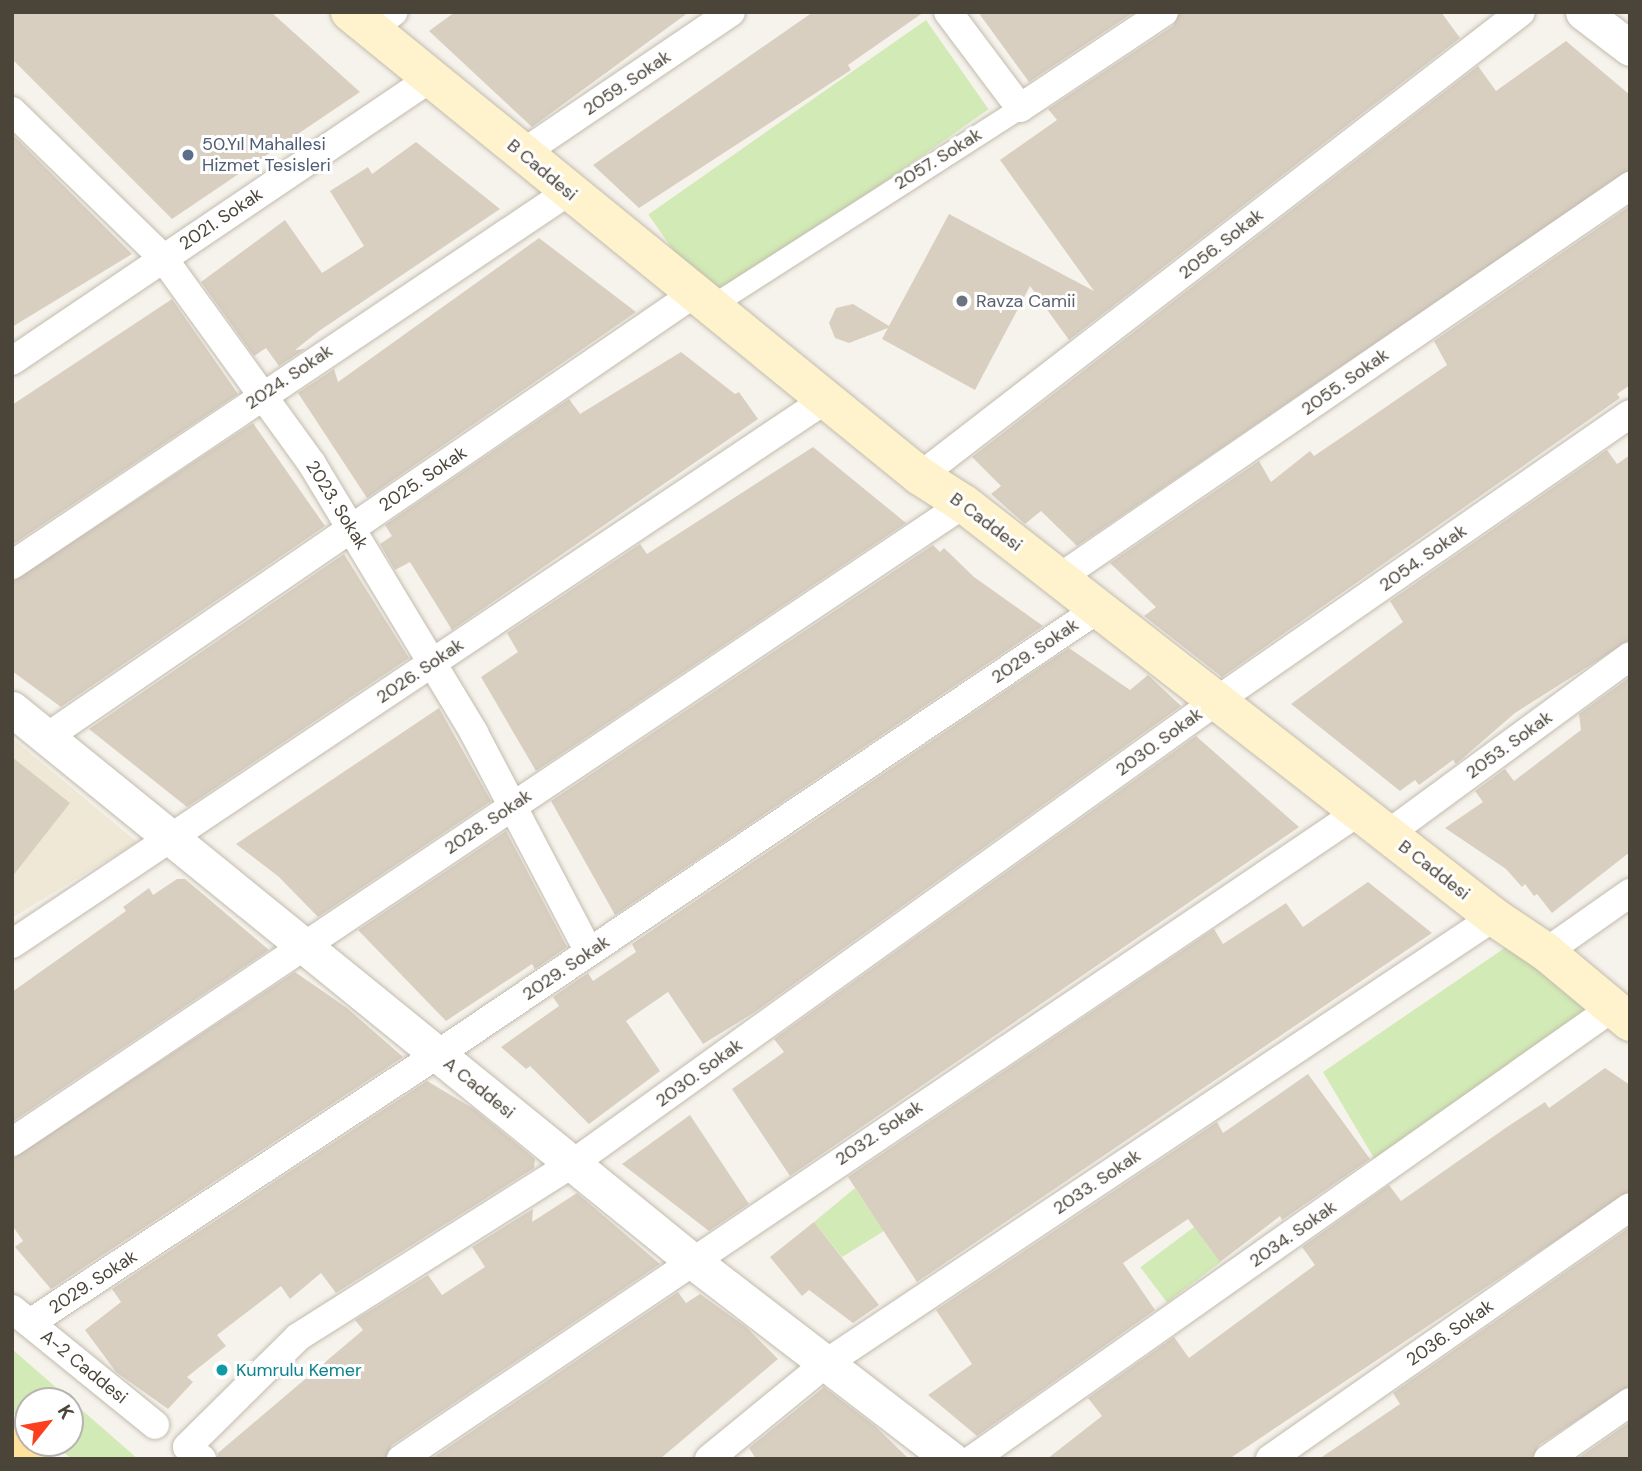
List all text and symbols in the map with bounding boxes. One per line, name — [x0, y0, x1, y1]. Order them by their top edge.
street label: 2059. Sokak — [579, 46, 675, 120]
street label: 2057. Sokak — [890, 124, 986, 194]
place label: 50.Yıl Mahallesi Hizmet Tesisleri — [202, 134, 331, 176]
street label: B Caddesi — [503, 135, 581, 205]
marker: 50.Yıl Mahallesi Hizmet Tesisleri — [180, 147, 196, 163]
street label: 2021. Sokak — [175, 183, 267, 255]
street label: 2056. Sokak — [1174, 204, 1268, 284]
place label: Ravza Camii — [976, 290, 1076, 312]
marker: Ravza Camii — [954, 293, 970, 309]
street label: 2024. Sokak — [241, 340, 337, 414]
street label: 2055. Sokak — [1297, 344, 1393, 420]
street label: 2025. Sokak — [375, 442, 471, 516]
street label: 2023. Sokak — [301, 457, 373, 553]
street label: B Caddesi — [946, 488, 1026, 556]
street label: 2054. Sokak — [1375, 520, 1471, 596]
street label: 2029. Sokak — [987, 614, 1083, 688]
street label: 2026. Sokak — [372, 634, 468, 708]
street label: 2030. Sokak — [1111, 703, 1207, 781]
street label: 2053. Sokak — [1462, 706, 1556, 784]
street label: 2028. Sokak — [440, 785, 536, 859]
street label: B Caddesi — [1394, 835, 1474, 905]
street label: 2029. Sokak — [518, 931, 614, 1005]
street label: 2030. Sokak — [651, 1034, 747, 1112]
street label: A Caddesi — [439, 1053, 519, 1123]
street label: 2032. Sokak — [831, 1096, 927, 1170]
street label: 2033. Sokak — [1049, 1145, 1145, 1219]
street label: 2034. Sokak — [1245, 1196, 1341, 1272]
street label: 2029. Sokak — [45, 1246, 141, 1318]
street label: 2036. Sokak — [1402, 1295, 1498, 1371]
street label: A-2 Caddesi — [36, 1326, 132, 1408]
place label: Kumrulu Kemer — [236, 1359, 362, 1381]
marker: Kumrulu Kemer — [214, 1362, 230, 1378]
north arrow — [14, 1387, 84, 1457]
text: K — [52, 1400, 80, 1424]

